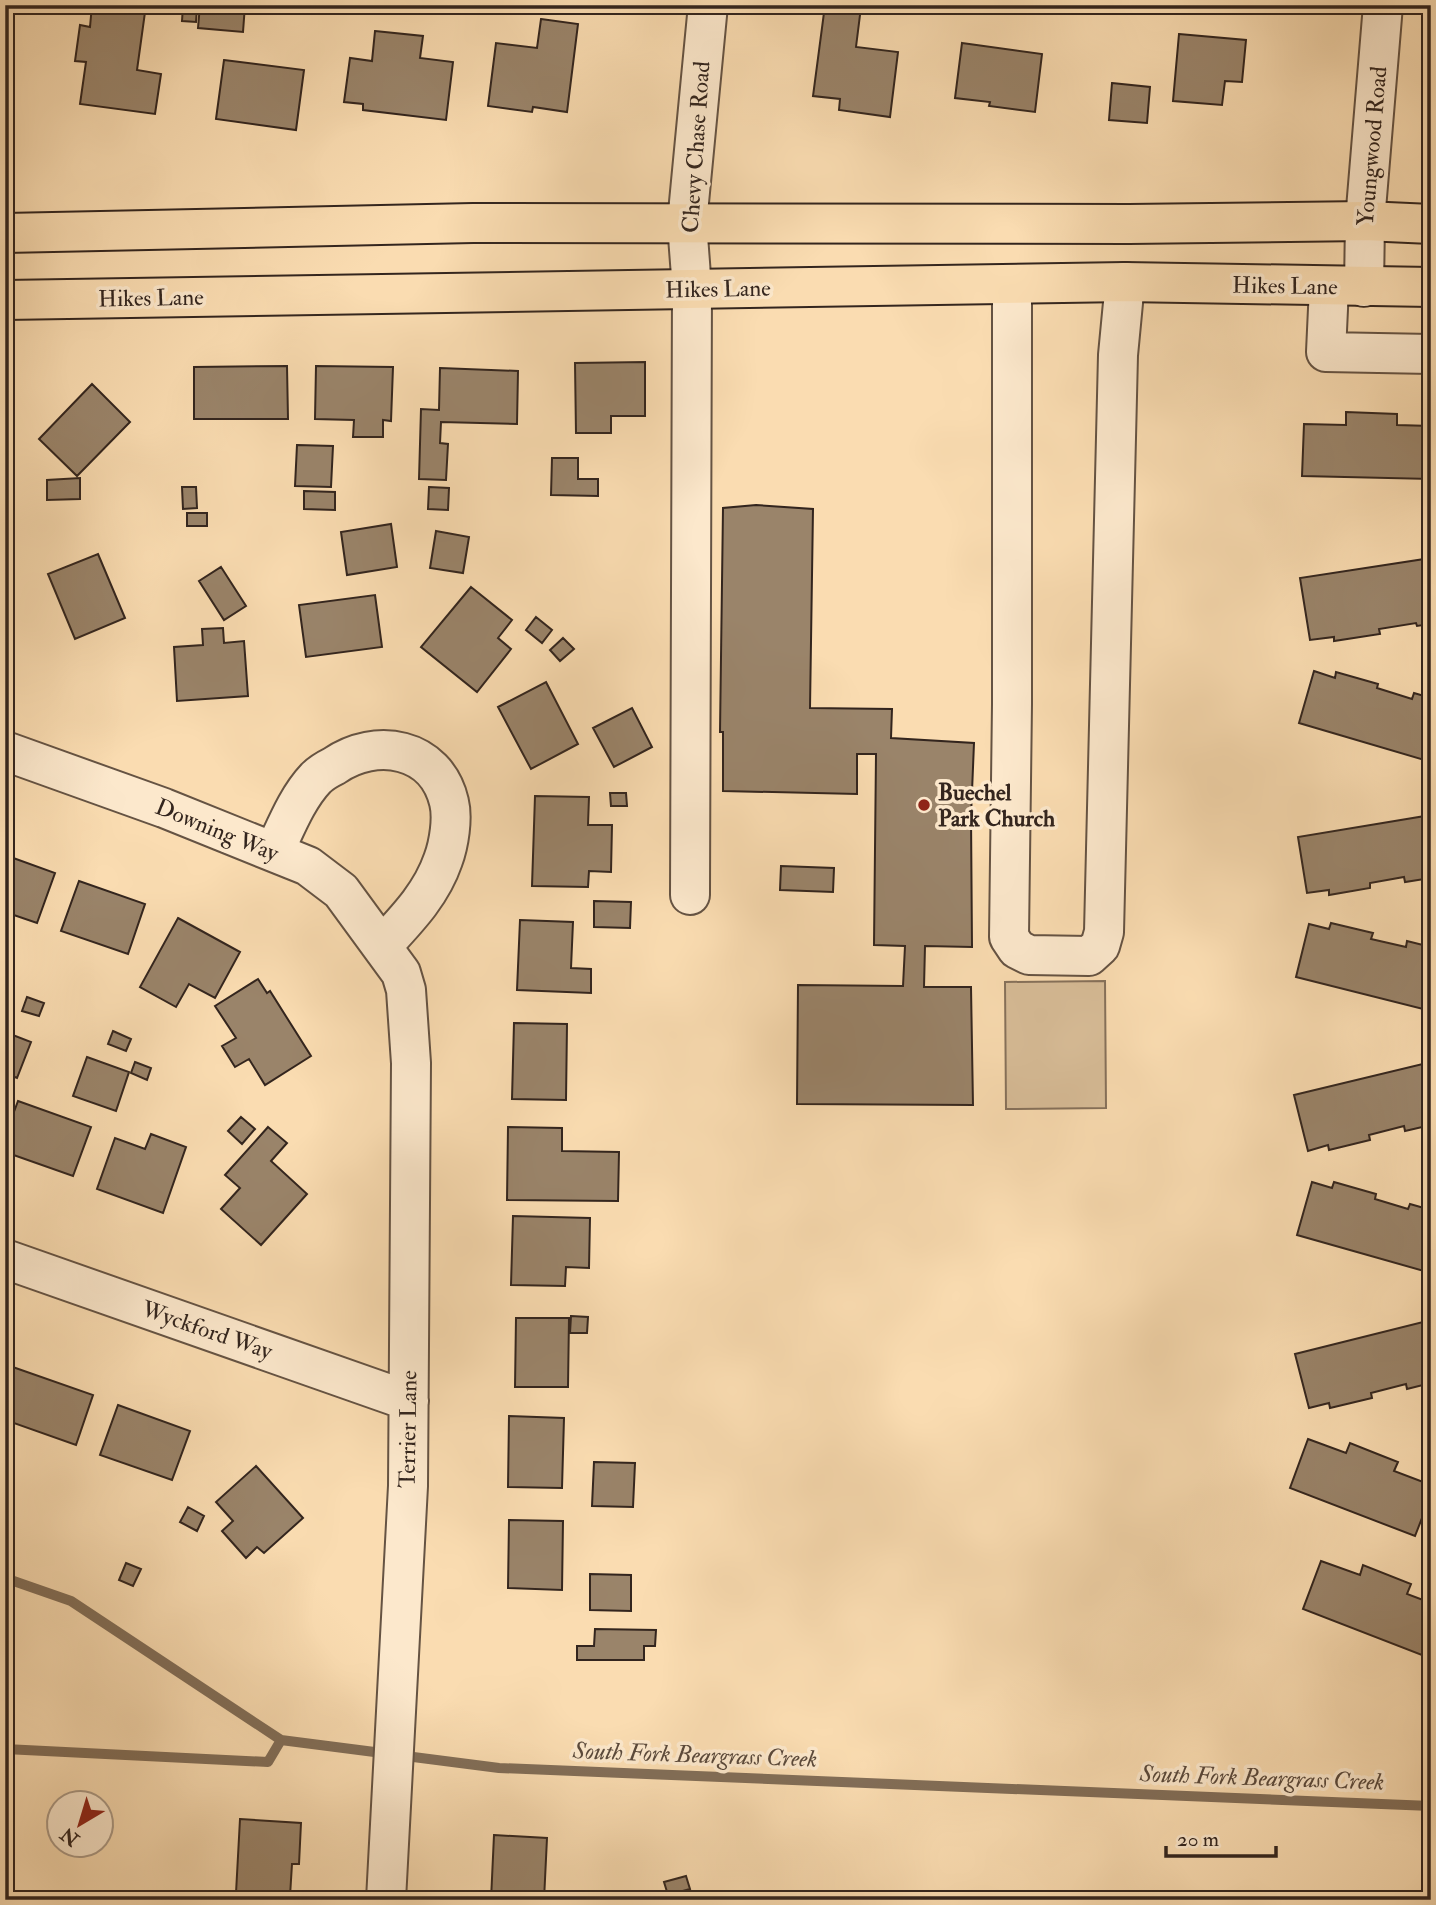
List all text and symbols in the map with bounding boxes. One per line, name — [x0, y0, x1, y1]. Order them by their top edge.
street label: Chevy Chase Road — [676, 60, 716, 234]
street label: Youngwood Road — [1351, 65, 1393, 227]
street label: Hikes Lane — [1232, 271, 1338, 301]
street label: Hikes Lane — [665, 274, 771, 304]
street label: Hikes Lane — [98, 283, 204, 313]
place label: Buechel Park Church — [938, 778, 1055, 833]
street label: Downing Way — [151, 792, 284, 868]
marker: Buechel Park Church — [916, 797, 932, 813]
street label: Wyckford Way — [137, 1294, 277, 1366]
street label: Terrier Lane — [392, 1370, 424, 1488]
water label: South Fork Beargrass Creek — [571, 1735, 818, 1775]
water label: South Fork Beargrass Creek — [1138, 1758, 1385, 1798]
north arrow — [46, 1790, 116, 1860]
scale bar — [1166, 1814, 1277, 1858]
text: N — [55, 1821, 85, 1852]
text: 20 m — [1177, 1826, 1219, 1853]

